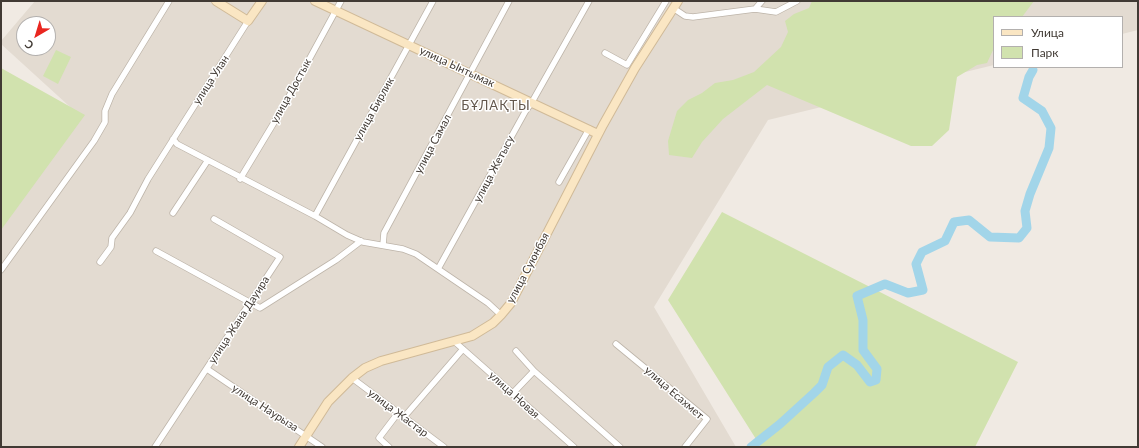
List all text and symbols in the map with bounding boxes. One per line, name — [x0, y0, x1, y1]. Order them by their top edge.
north arrow — [16, 16, 56, 56]
legend — [993, 16, 1123, 68]
text: Улица — [1031, 25, 1064, 40]
text: С — [22, 38, 36, 52]
street label: улица Ынтымак — [417, 44, 497, 90]
text: Парк — [1031, 45, 1059, 60]
street label: улица Улан — [190, 53, 232, 107]
street label: улица Достык — [268, 56, 314, 126]
street label: улица Бирлик — [351, 75, 397, 143]
district label: БҰЛАҚТЫ — [461, 98, 531, 114]
street label: улица Самал — [412, 112, 454, 176]
street label: улица Жетысу — [471, 133, 517, 205]
street label: улица Суюнбая — [504, 231, 552, 305]
street label: улица Жана Дауира — [206, 274, 272, 366]
street label: улица Есахмет — [642, 364, 706, 422]
street label: улица Новая — [486, 369, 542, 421]
street label: улица Наурыза — [229, 382, 301, 434]
street label: улица Жастар — [365, 386, 431, 440]

